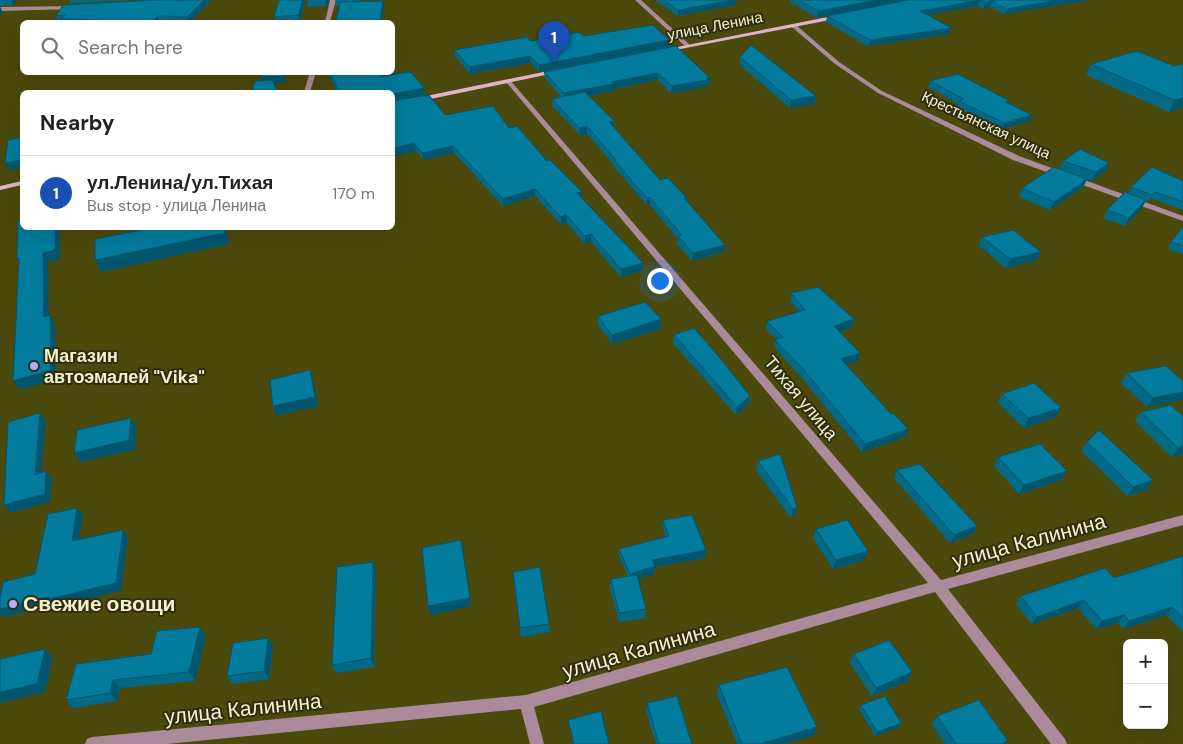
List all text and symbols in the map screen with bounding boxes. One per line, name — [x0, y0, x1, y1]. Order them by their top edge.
street label: улица Ленина — [666, 7, 765, 45]
search box — [20, 20, 395, 75]
pin: 1 — [538, 21, 570, 62]
icon: search — [38, 34, 66, 62]
text: Search here — [78, 35, 183, 60]
street label: Крестьянская улица — [918, 86, 1054, 164]
text: Nearby — [40, 109, 114, 137]
text: ул.Ленина/ул.Тихая — [87, 170, 273, 195]
text: 1 — [53, 183, 59, 204]
text: 170 m — [332, 183, 375, 204]
text: Bus stop · улица Ленина — [87, 195, 266, 216]
your location — [647, 268, 673, 294]
place label: Магазин автоэмалей "Vika" — [44, 344, 205, 389]
street label: Тихая улица — [759, 351, 844, 446]
marker: Магазин автоэмалей "Vika" — [28, 360, 40, 372]
street label: улица Калинина — [949, 507, 1109, 575]
place label: Свежие овощи — [23, 590, 176, 618]
marker: Свежие овощи — [7, 598, 19, 610]
street label: улица Калинина — [559, 615, 719, 685]
map controls — [1123, 639, 1168, 729]
button: + — [1123, 639, 1168, 684]
button: − — [1123, 684, 1168, 729]
street label: улица Калинина — [163, 687, 323, 731]

